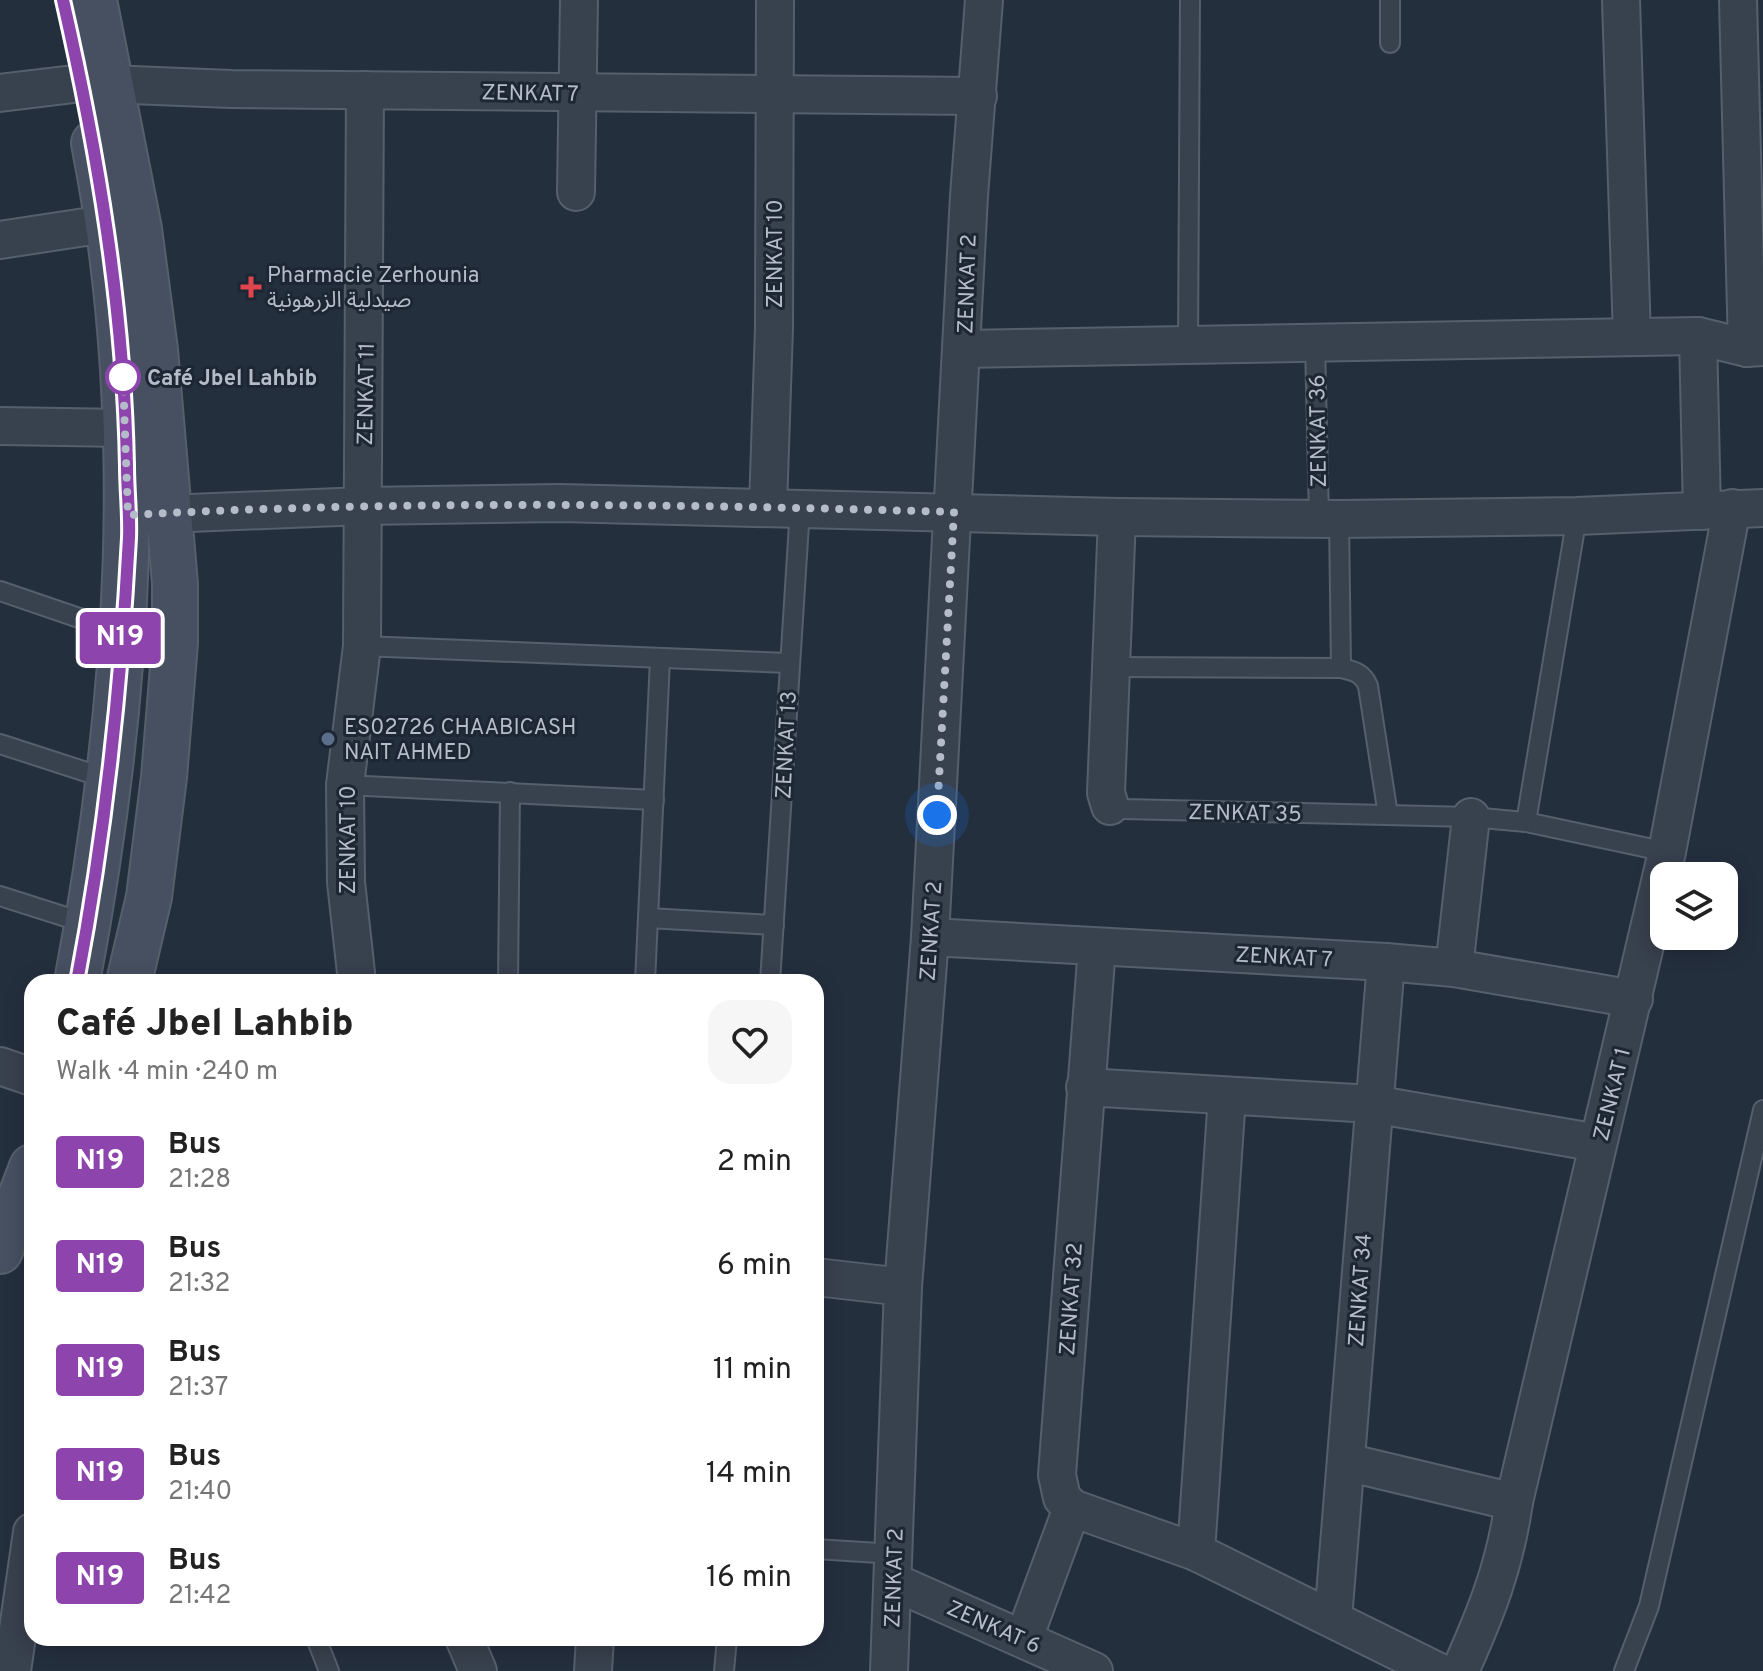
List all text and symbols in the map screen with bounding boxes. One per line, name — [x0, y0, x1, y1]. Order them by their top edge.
street label: ZENKAT 7 — [481, 80, 579, 109]
street label: ZENKAT 10 — [763, 199, 790, 309]
street label: ZENKAT 2 — [953, 234, 984, 335]
place label: Pharmacie Zerhounia صيدلية الزرهونية — [267, 263, 479, 315]
marker: Pharmacie Zerhounia صيدلية الزرهونية — [242, 278, 260, 296]
street label: ZENKAT 11 — [353, 342, 382, 446]
marker: Café Jbel Lahbib — [106, 360, 140, 394]
place label: Café Jbel Lahbib — [147, 366, 317, 393]
street label: ZENKAT 36 — [1305, 374, 1334, 488]
line badge: N19 — [74, 612, 166, 664]
text: N19 — [96, 620, 144, 656]
street label: ZENKAT 13 — [771, 690, 804, 800]
place label: ES02726 CHAABICASH NAIT AHMED — [344, 715, 576, 767]
marker: ES02726 CHAABICASH NAIT AHMED — [319, 730, 337, 748]
street label: ZENKAT 10 — [336, 785, 363, 895]
your location — [917, 795, 957, 835]
street label: ZENKAT 35 — [1188, 800, 1302, 829]
map controls — [1650, 862, 1738, 950]
button: layers — [1650, 862, 1738, 950]
street label: ZENKAT 2 — [916, 880, 949, 982]
street label: ZENKAT 7 — [1235, 942, 1333, 975]
button: heart — [708, 1000, 792, 1084]
text: Café Jbel Lahbib — [56, 1001, 354, 1050]
street label: ZENKAT 1 — [1589, 1045, 1638, 1144]
text: Walk · 4 min · 240 m — [56, 1056, 278, 1089]
text: Bus — [168, 1127, 221, 1164]
text: N19 — [76, 1144, 124, 1180]
text: 2 min — [717, 1144, 792, 1181]
text: 21:28 — [168, 1164, 231, 1197]
text: Bus — [168, 1231, 221, 1268]
street label: ZENKAT 34 — [1344, 1233, 1379, 1348]
street label: ZENKAT 32 — [1055, 1242, 1090, 1356]
text: N19 — [76, 1248, 124, 1284]
text: 6 min — [717, 1248, 792, 1285]
text: 21:32 — [168, 1268, 231, 1301]
text: Bus — [168, 1335, 221, 1372]
text: N19 — [76, 1352, 124, 1388]
text: 11 min — [713, 1352, 792, 1389]
text: 21:37 — [168, 1372, 228, 1405]
text: Bus — [168, 1439, 221, 1476]
text: N19 — [76, 1456, 124, 1492]
text: 14 min — [706, 1456, 792, 1493]
text: 21:40 — [168, 1476, 232, 1509]
street label: ZENKAT 2 — [880, 1528, 911, 1629]
text: Bus — [168, 1543, 221, 1580]
text: N19 — [76, 1560, 124, 1596]
text: 16 min — [706, 1560, 792, 1597]
text: 21:42 — [168, 1580, 232, 1613]
street label: ZENKAT 6 — [942, 1596, 1044, 1661]

